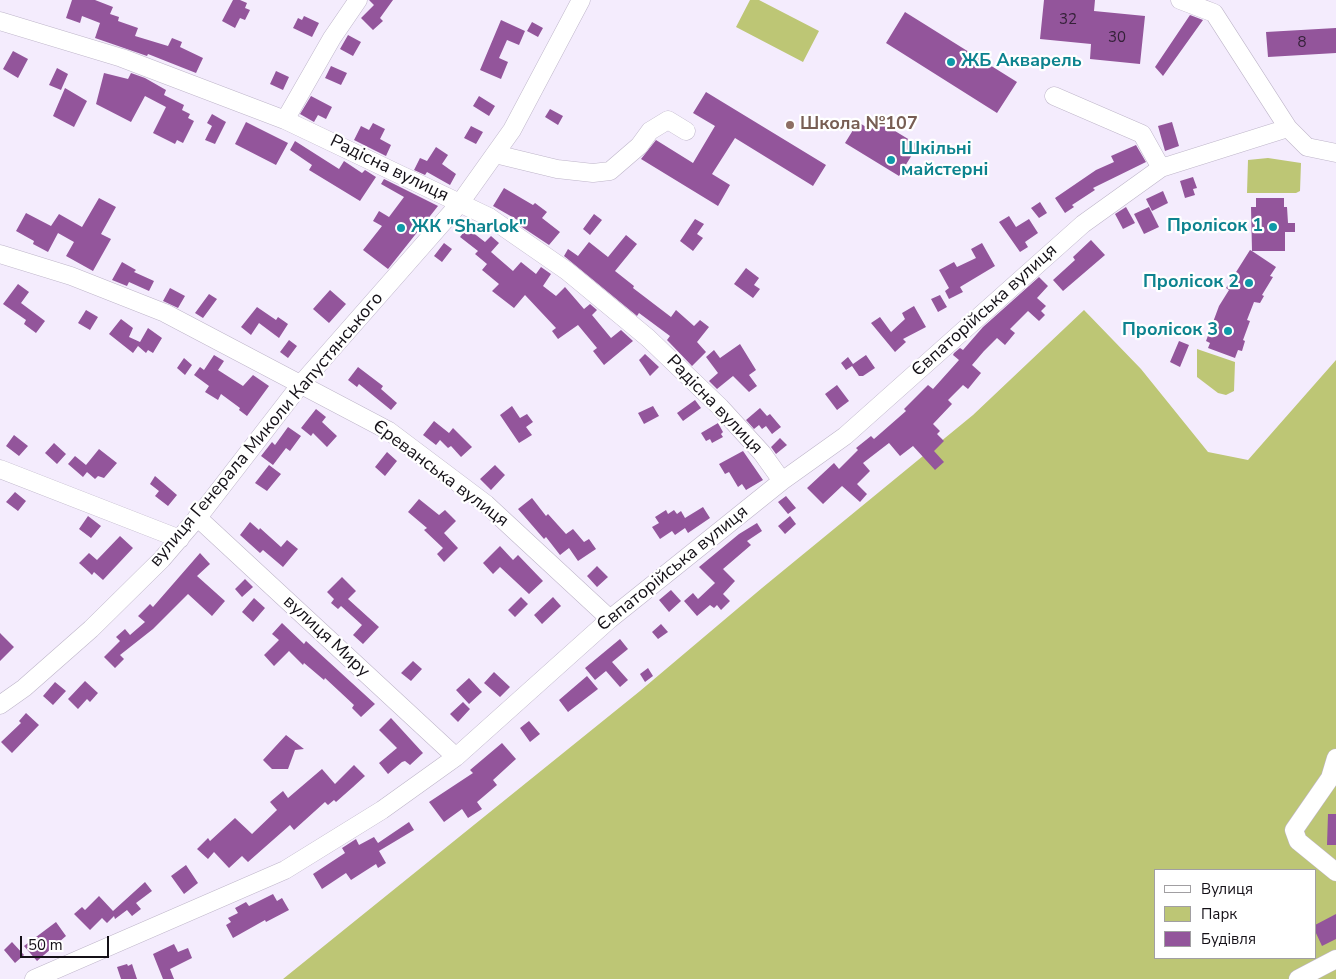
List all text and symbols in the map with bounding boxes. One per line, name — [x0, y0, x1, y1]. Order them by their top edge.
house number: 32 — [1059, 11, 1077, 29]
house number: 30 — [1108, 29, 1126, 47]
house number: 8 — [1298, 34, 1306, 52]
place label: ЖБ Акварель — [961, 51, 1082, 73]
marker: ЖБ Акварель — [945, 56, 957, 68]
place label: Школа №107 — [800, 114, 918, 136]
marker: Школа №107 — [784, 119, 796, 131]
street label: Радісна вулиця — [326, 131, 452, 207]
place label: Шкільні майстерні — [901, 139, 988, 182]
marker: Шкільні майстерні — [885, 154, 897, 166]
place label: Пролісок 1 — [1167, 216, 1263, 238]
place label: ЖК "Sharlok" — [411, 217, 527, 239]
marker: Пролісок 1 — [1267, 221, 1279, 233]
marker: ЖК "Sharlok" — [395, 222, 407, 234]
street label: Євпаторійська вулиця — [908, 240, 1062, 382]
place label: Пролісок 2 — [1143, 272, 1239, 294]
marker: Пролісок 2 — [1243, 277, 1255, 289]
street label: вулиця Генерала Миколи Капустянського — [146, 288, 388, 572]
place label: Пролісок 3 — [1122, 320, 1218, 342]
marker: Пролісок 3 — [1222, 325, 1234, 337]
street label: Радісна вулиця — [661, 351, 767, 459]
street label: Єреванська вулиця — [368, 416, 512, 532]
street label: Євпаторійська вулиця — [593, 501, 753, 637]
street label: вулиця Миру — [278, 591, 374, 683]
legend — [1154, 869, 1316, 959]
text: Вулиця — [1201, 879, 1253, 899]
text: Парк — [1201, 904, 1237, 924]
scale bar — [22, 926, 111, 958]
text: Будівля — [1201, 929, 1256, 949]
text: 50 m — [28, 935, 63, 955]

